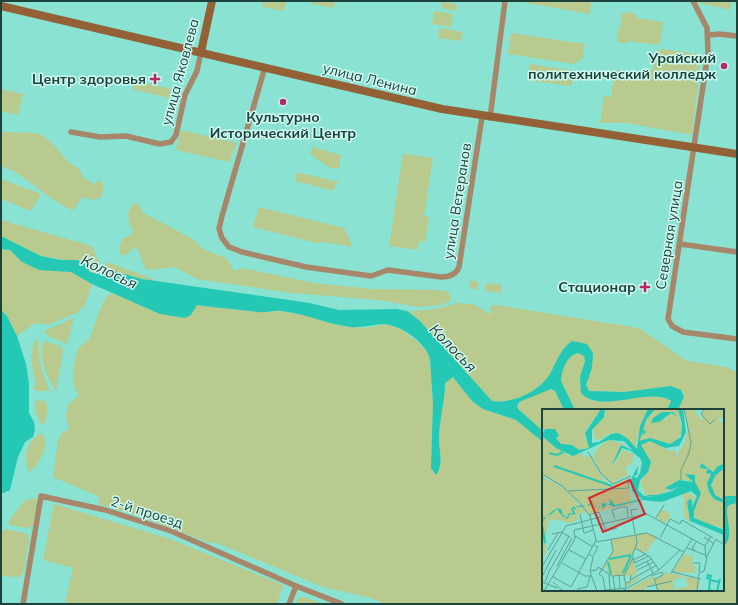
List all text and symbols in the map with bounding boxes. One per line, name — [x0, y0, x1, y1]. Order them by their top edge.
street label: улица Яковлева — [157, 17, 203, 127]
place label: Урайский политехнический колледж — [528, 49, 716, 83]
street label: улица Ленина — [321, 59, 419, 99]
marker: Урайский политехнический колледж — [719, 61, 729, 71]
place label: Центр здоровья — [32, 70, 146, 88]
marker: Центр здоровья — [149, 73, 161, 85]
marker: Культурно Исторический Центр — [278, 97, 288, 107]
place label: Культурно Исторический Центр — [210, 108, 356, 142]
street label: улица Ветеранов — [439, 142, 475, 260]
street label: Северная улица — [651, 179, 687, 291]
water label: Колосья — [78, 250, 140, 293]
place label: Стационар — [558, 278, 636, 296]
marker: Стационар — [639, 281, 651, 293]
water label: Колосья — [426, 319, 481, 376]
inset map — [542, 409, 724, 591]
street label: 2-й проезд — [109, 492, 186, 532]

